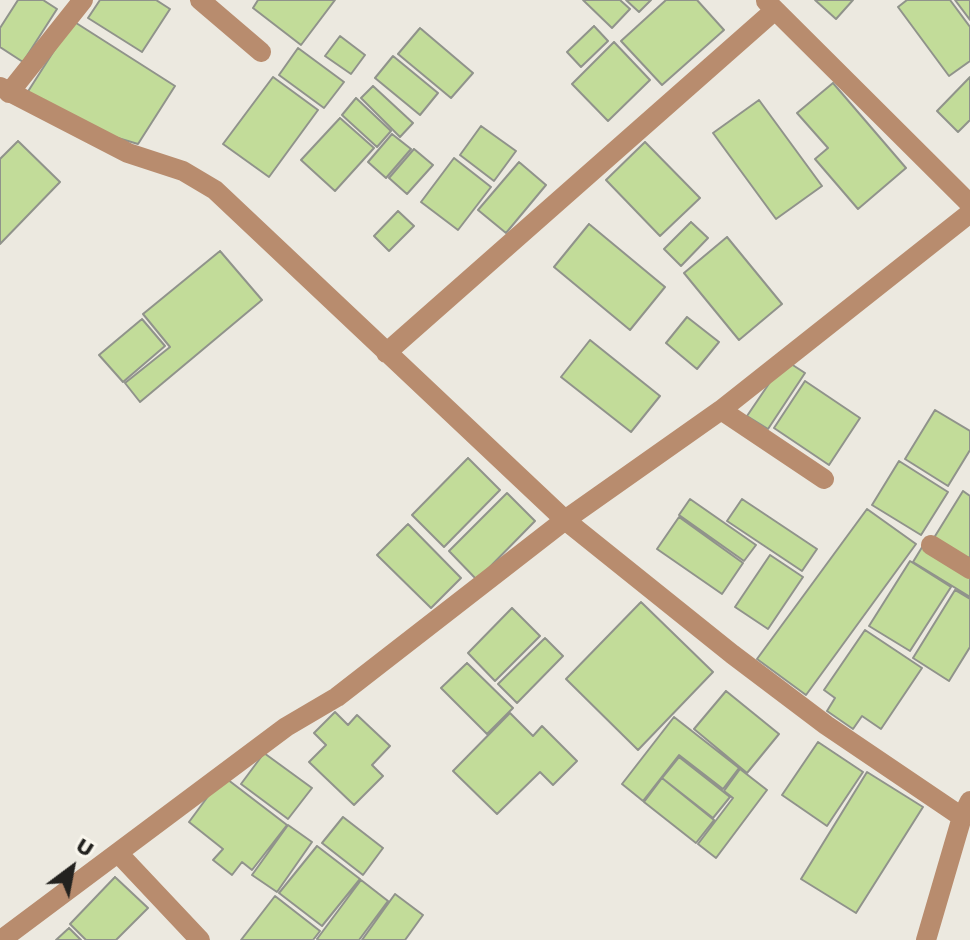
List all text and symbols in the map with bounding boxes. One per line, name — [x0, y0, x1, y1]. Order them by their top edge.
north arrow — [32, 828, 112, 908]
text: U — [72, 832, 98, 862]

